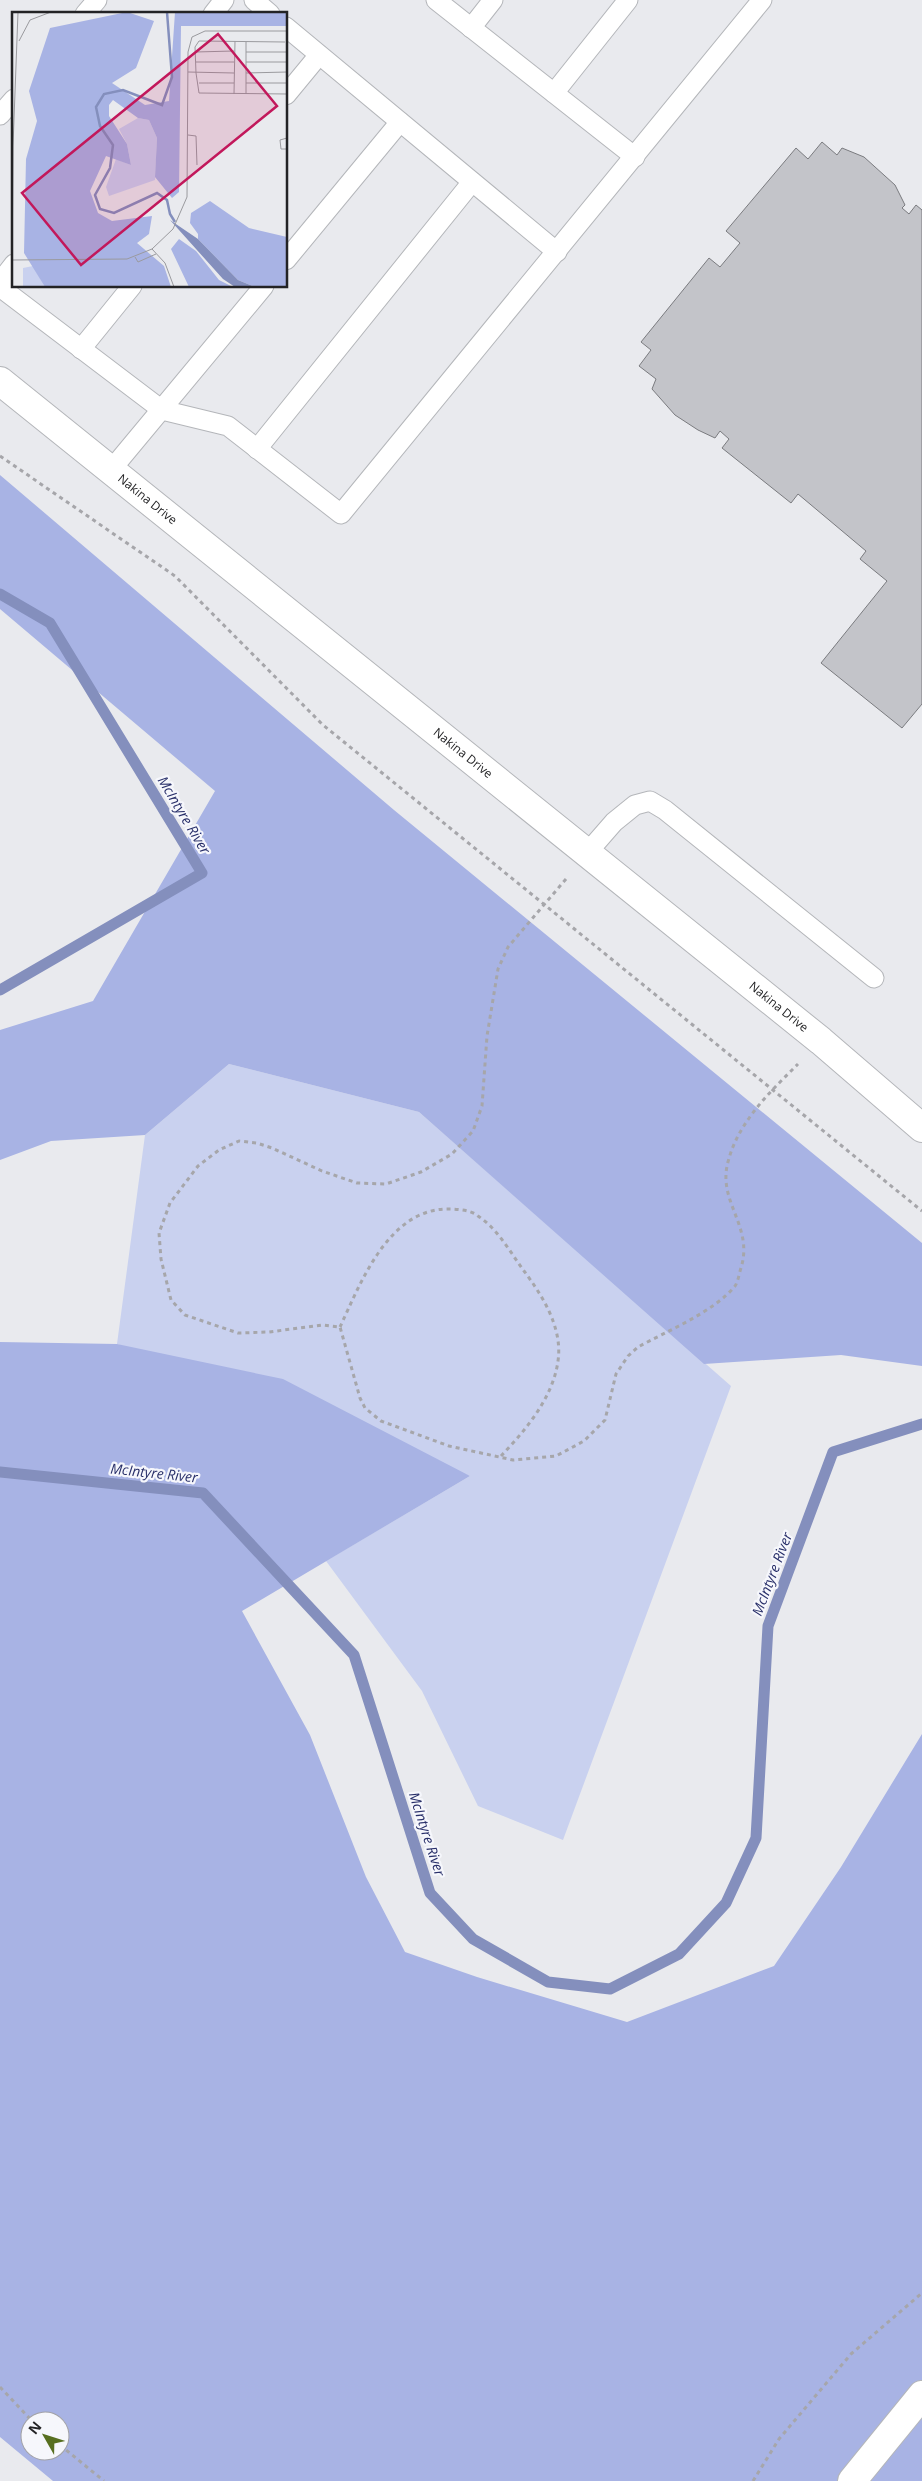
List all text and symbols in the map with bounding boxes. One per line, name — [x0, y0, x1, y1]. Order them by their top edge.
inset map — [12, 12, 288, 288]
street label: Nakina Drive — [114, 470, 181, 528]
street label: Nakina Drive — [430, 724, 497, 782]
water label: McIntyre River — [154, 772, 215, 858]
street label: Nakina Drive — [746, 977, 812, 1036]
water label: McIntyre River — [109, 1458, 199, 1487]
water label: McIntyre River — [747, 1529, 796, 1618]
water label: McIntyre River — [405, 1789, 450, 1879]
north arrow — [20, 2411, 70, 2461]
text: N — [24, 2417, 45, 2438]

